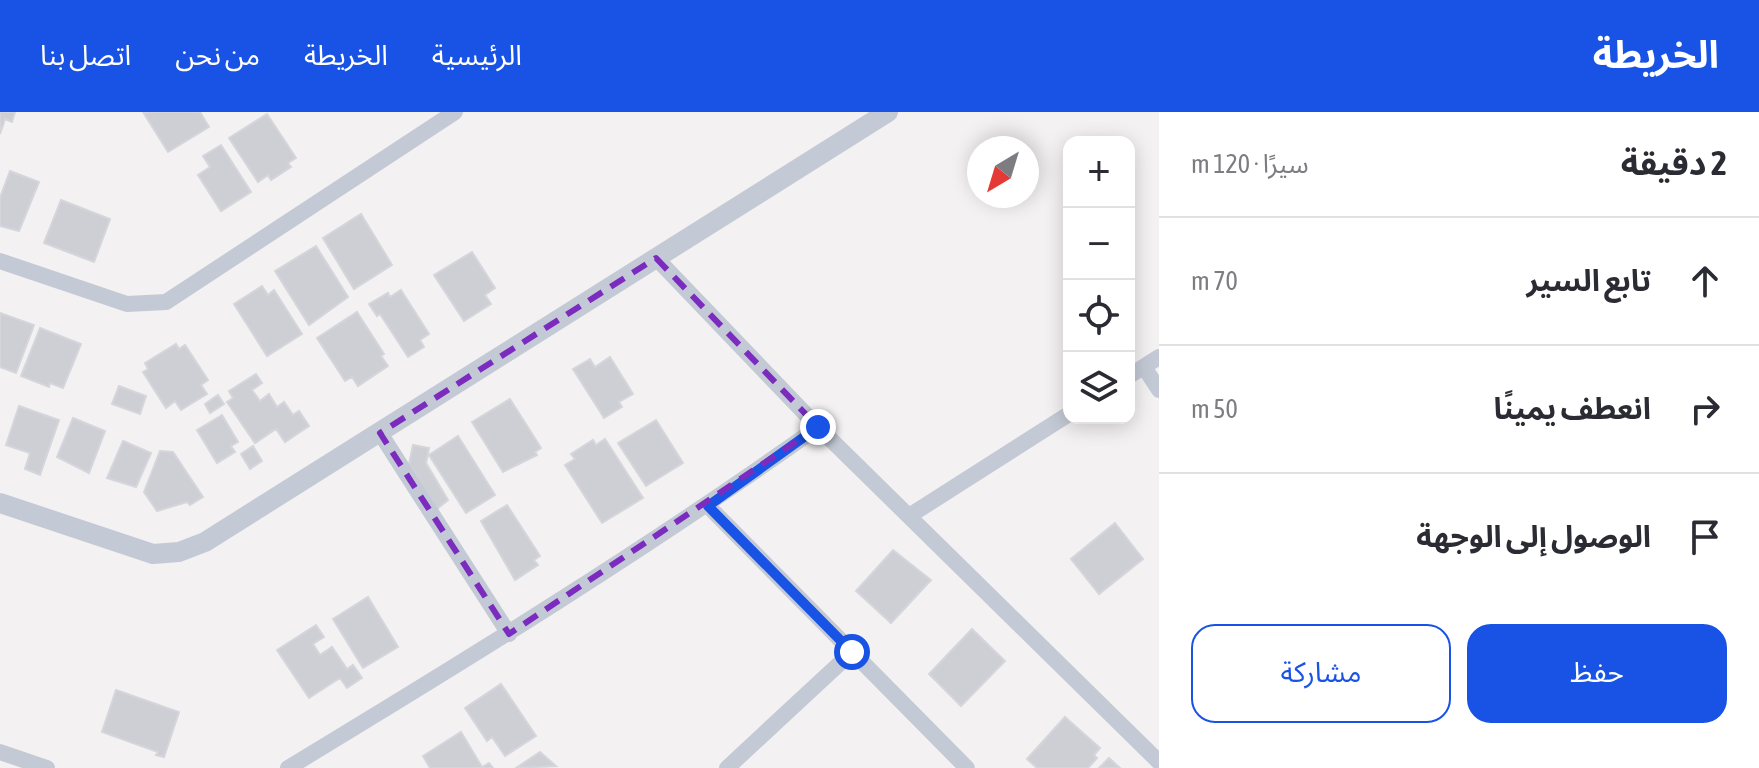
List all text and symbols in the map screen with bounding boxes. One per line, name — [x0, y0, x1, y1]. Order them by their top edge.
text: الخريطة — [1593, 33, 1719, 76]
text: اتصل بنا — [40, 39, 131, 71]
text: من نحن — [175, 39, 260, 71]
text: الخريطة — [304, 39, 388, 71]
text: الرئيسية — [432, 39, 522, 71]
north arrow — [967, 136, 1039, 208]
map controls — [1063, 136, 1135, 424]
button: + — [1063, 136, 1135, 208]
text: 2 دقيقة — [1621, 143, 1727, 182]
text: سيرًا · 120 m — [1191, 149, 1309, 179]
button: − — [1063, 208, 1135, 280]
icon: ahead — [1683, 259, 1727, 303]
text: تابع السير — [1527, 263, 1651, 297]
text: 70 m — [1191, 266, 1238, 296]
button: locate — [1063, 280, 1135, 352]
button: layers — [1063, 352, 1135, 424]
icon: right — [1683, 387, 1727, 431]
text: انعطف يمينًا — [1494, 391, 1651, 425]
text: 50 m — [1191, 394, 1238, 424]
route end — [800, 409, 836, 445]
icon: arrive — [1683, 515, 1727, 559]
text: الوصول إلى الوجهة — [1416, 519, 1651, 553]
button: مشاركة — [1191, 624, 1451, 723]
button: حفظ — [1467, 624, 1727, 723]
route start — [834, 634, 870, 670]

